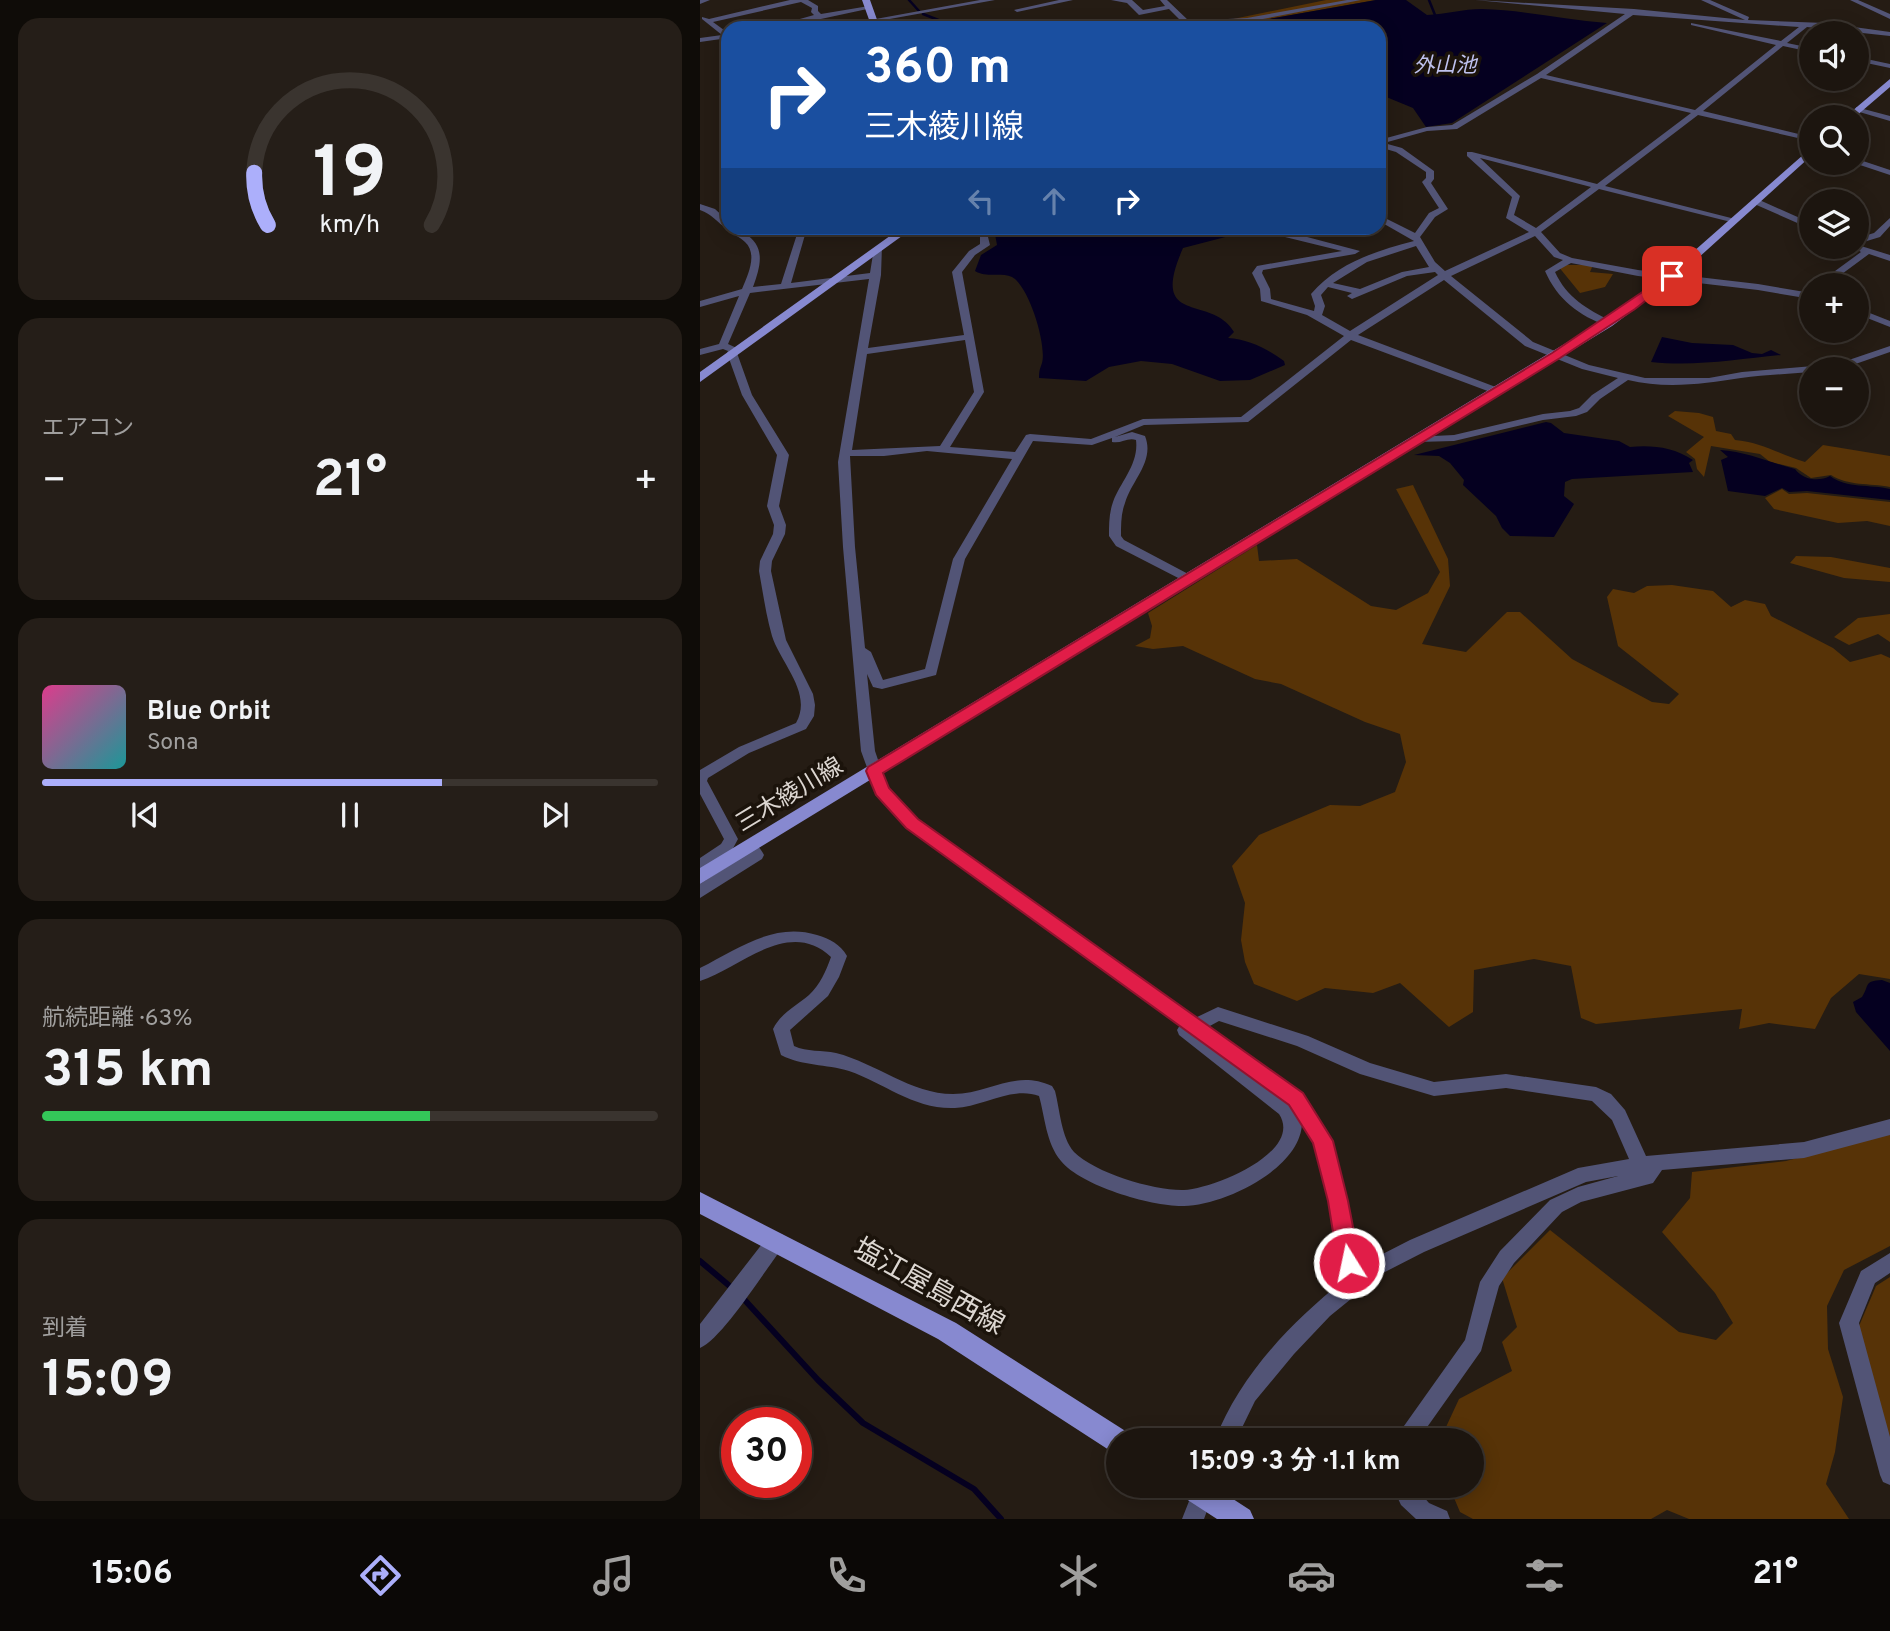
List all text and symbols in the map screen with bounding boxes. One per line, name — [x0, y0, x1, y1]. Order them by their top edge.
map controls — [1799, 21, 1869, 427]
button: sound — [1799, 21, 1869, 91]
text: 360 m — [864, 39, 1011, 101]
icon: right — [749, 49, 840, 140]
water label: 外山池 — [1414, 53, 1478, 80]
button: search — [1799, 105, 1869, 175]
text: 三木綾川線 — [864, 109, 1024, 149]
text: 19 — [313, 131, 387, 223]
icon: left — [962, 182, 1000, 220]
icon: ahead — [1035, 182, 1073, 220]
icon: right — [1108, 182, 1146, 220]
button: layers — [1799, 189, 1869, 259]
text: km/h — [320, 210, 380, 242]
pin — [1642, 246, 1702, 306]
icon: arrive — [1653, 257, 1691, 295]
button: + — [1799, 273, 1869, 343]
button: − — [1799, 357, 1869, 427]
text: エアコン — [42, 415, 134, 444]
text: 21° — [313, 449, 387, 515]
text: − — [42, 458, 67, 507]
text: + — [633, 458, 658, 507]
text: Blue Orbit — [147, 696, 271, 729]
text: Sona — [147, 729, 198, 758]
street label: 三木綾川線 — [731, 752, 849, 840]
icon: previous — [126, 796, 164, 834]
icon: pause — [331, 796, 369, 834]
icon: next — [536, 796, 574, 834]
text: 航続距離 · 63% — [42, 1005, 192, 1034]
text: 315 km — [42, 1039, 213, 1105]
position arrow — [1312, 1226, 1386, 1300]
street label: 塩江屋島西線 — [846, 1232, 1010, 1344]
text: 到着 — [42, 1315, 88, 1344]
text: 15:09 — [42, 1349, 173, 1415]
speed limit sign: 30 — [721, 1407, 812, 1498]
text: 15:09 · 3 分 · 1.1 km — [1190, 1446, 1400, 1479]
icon: directions — [356, 1551, 405, 1600]
icon: music — [589, 1551, 638, 1600]
icon: phone — [822, 1551, 871, 1600]
icon: climate — [1054, 1551, 1103, 1600]
icon: car — [1287, 1551, 1336, 1600]
icon: filters — [1520, 1551, 1569, 1600]
text: 15:06 — [92, 1555, 173, 1595]
text: 21° — [1752, 1555, 1798, 1595]

